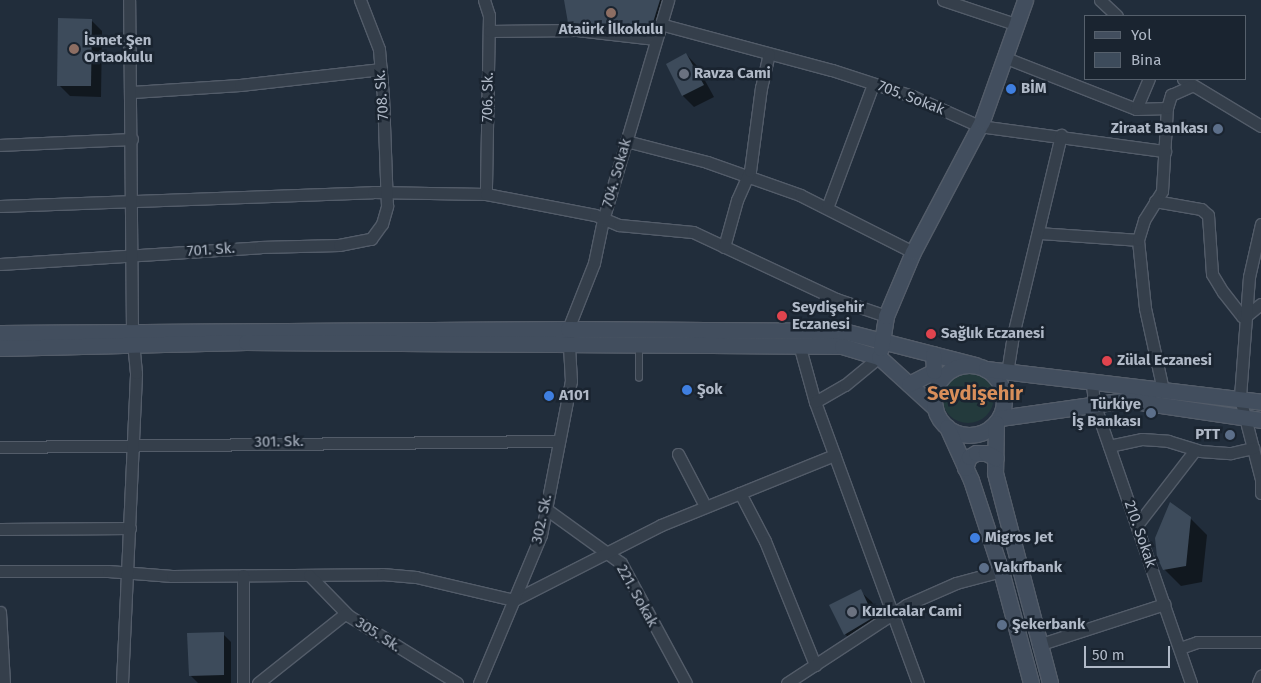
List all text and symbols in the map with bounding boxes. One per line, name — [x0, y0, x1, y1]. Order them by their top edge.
marker: Ataürk İlkokulu — [605, 7, 617, 19]
legend — [1084, 15, 1246, 80]
place label: Ataürk İlkokulu — [559, 21, 663, 39]
text: Yol — [1131, 26, 1152, 44]
place label: İsmet Şen Ortaokulu — [84, 31, 153, 66]
marker: İsmet Şen Ortaokulu — [68, 43, 80, 55]
text: Bina — [1131, 51, 1161, 69]
place label: Ravza Cami — [694, 65, 771, 83]
marker: Ravza Cami — [678, 68, 690, 80]
street label: 708. Sk. — [371, 69, 393, 121]
street label: 706. Sk. — [479, 72, 497, 122]
street label: 705. Sokak — [875, 77, 947, 119]
place label: BİM — [1021, 80, 1046, 98]
marker: BİM — [1005, 83, 1017, 95]
place label: Ziraat Bankası — [1111, 120, 1208, 138]
marker: Ziraat Bankası — [1212, 123, 1224, 135]
street label: 704. Sokak — [599, 137, 635, 209]
street label: 701. Sk. — [186, 239, 236, 261]
place label: Seydişehir Eczanesi — [792, 298, 864, 333]
marker: Seydişehir Eczanesi — [776, 310, 788, 322]
place label: Sağlık Eczanesi — [941, 325, 1044, 343]
marker: Sağlık Eczanesi — [925, 328, 937, 340]
place label: Zülal Eczanesi — [1117, 352, 1212, 370]
marker: Zülal Eczanesi — [1101, 355, 1113, 367]
place label: Şok — [697, 381, 723, 399]
district label: Seydişehir — [927, 381, 1023, 405]
marker: Şok — [681, 384, 693, 396]
place label: A101 — [559, 387, 589, 405]
marker: A101 — [543, 390, 555, 402]
place label: Türkiye İş Bankası — [1072, 395, 1141, 430]
marker: Türkiye İş Bankası — [1145, 407, 1157, 419]
place label: PTT — [1195, 426, 1220, 444]
marker: PTT — [1224, 429, 1236, 441]
street label: 301. Sk. — [254, 433, 304, 451]
street label: 302. Sk. — [528, 493, 556, 545]
street label: 210. Sokak — [1120, 498, 1160, 570]
place label: Migros Jet — [985, 529, 1053, 547]
marker: Migros Jet — [969, 532, 981, 544]
place label: Vakıfbank — [994, 559, 1062, 577]
street label: 221. Sokak — [612, 562, 662, 630]
marker: Vakıfbank — [978, 562, 990, 574]
place label: Kızılcalar Cami — [862, 603, 962, 621]
marker: Kızılcalar Cami — [846, 606, 858, 618]
street label: 305. Sk. — [352, 614, 404, 656]
place label: Şekerbank — [1012, 616, 1085, 634]
marker: Şekerbank — [996, 619, 1008, 631]
scale bar — [1086, 636, 1172, 668]
text: 50 m — [1092, 646, 1125, 664]

